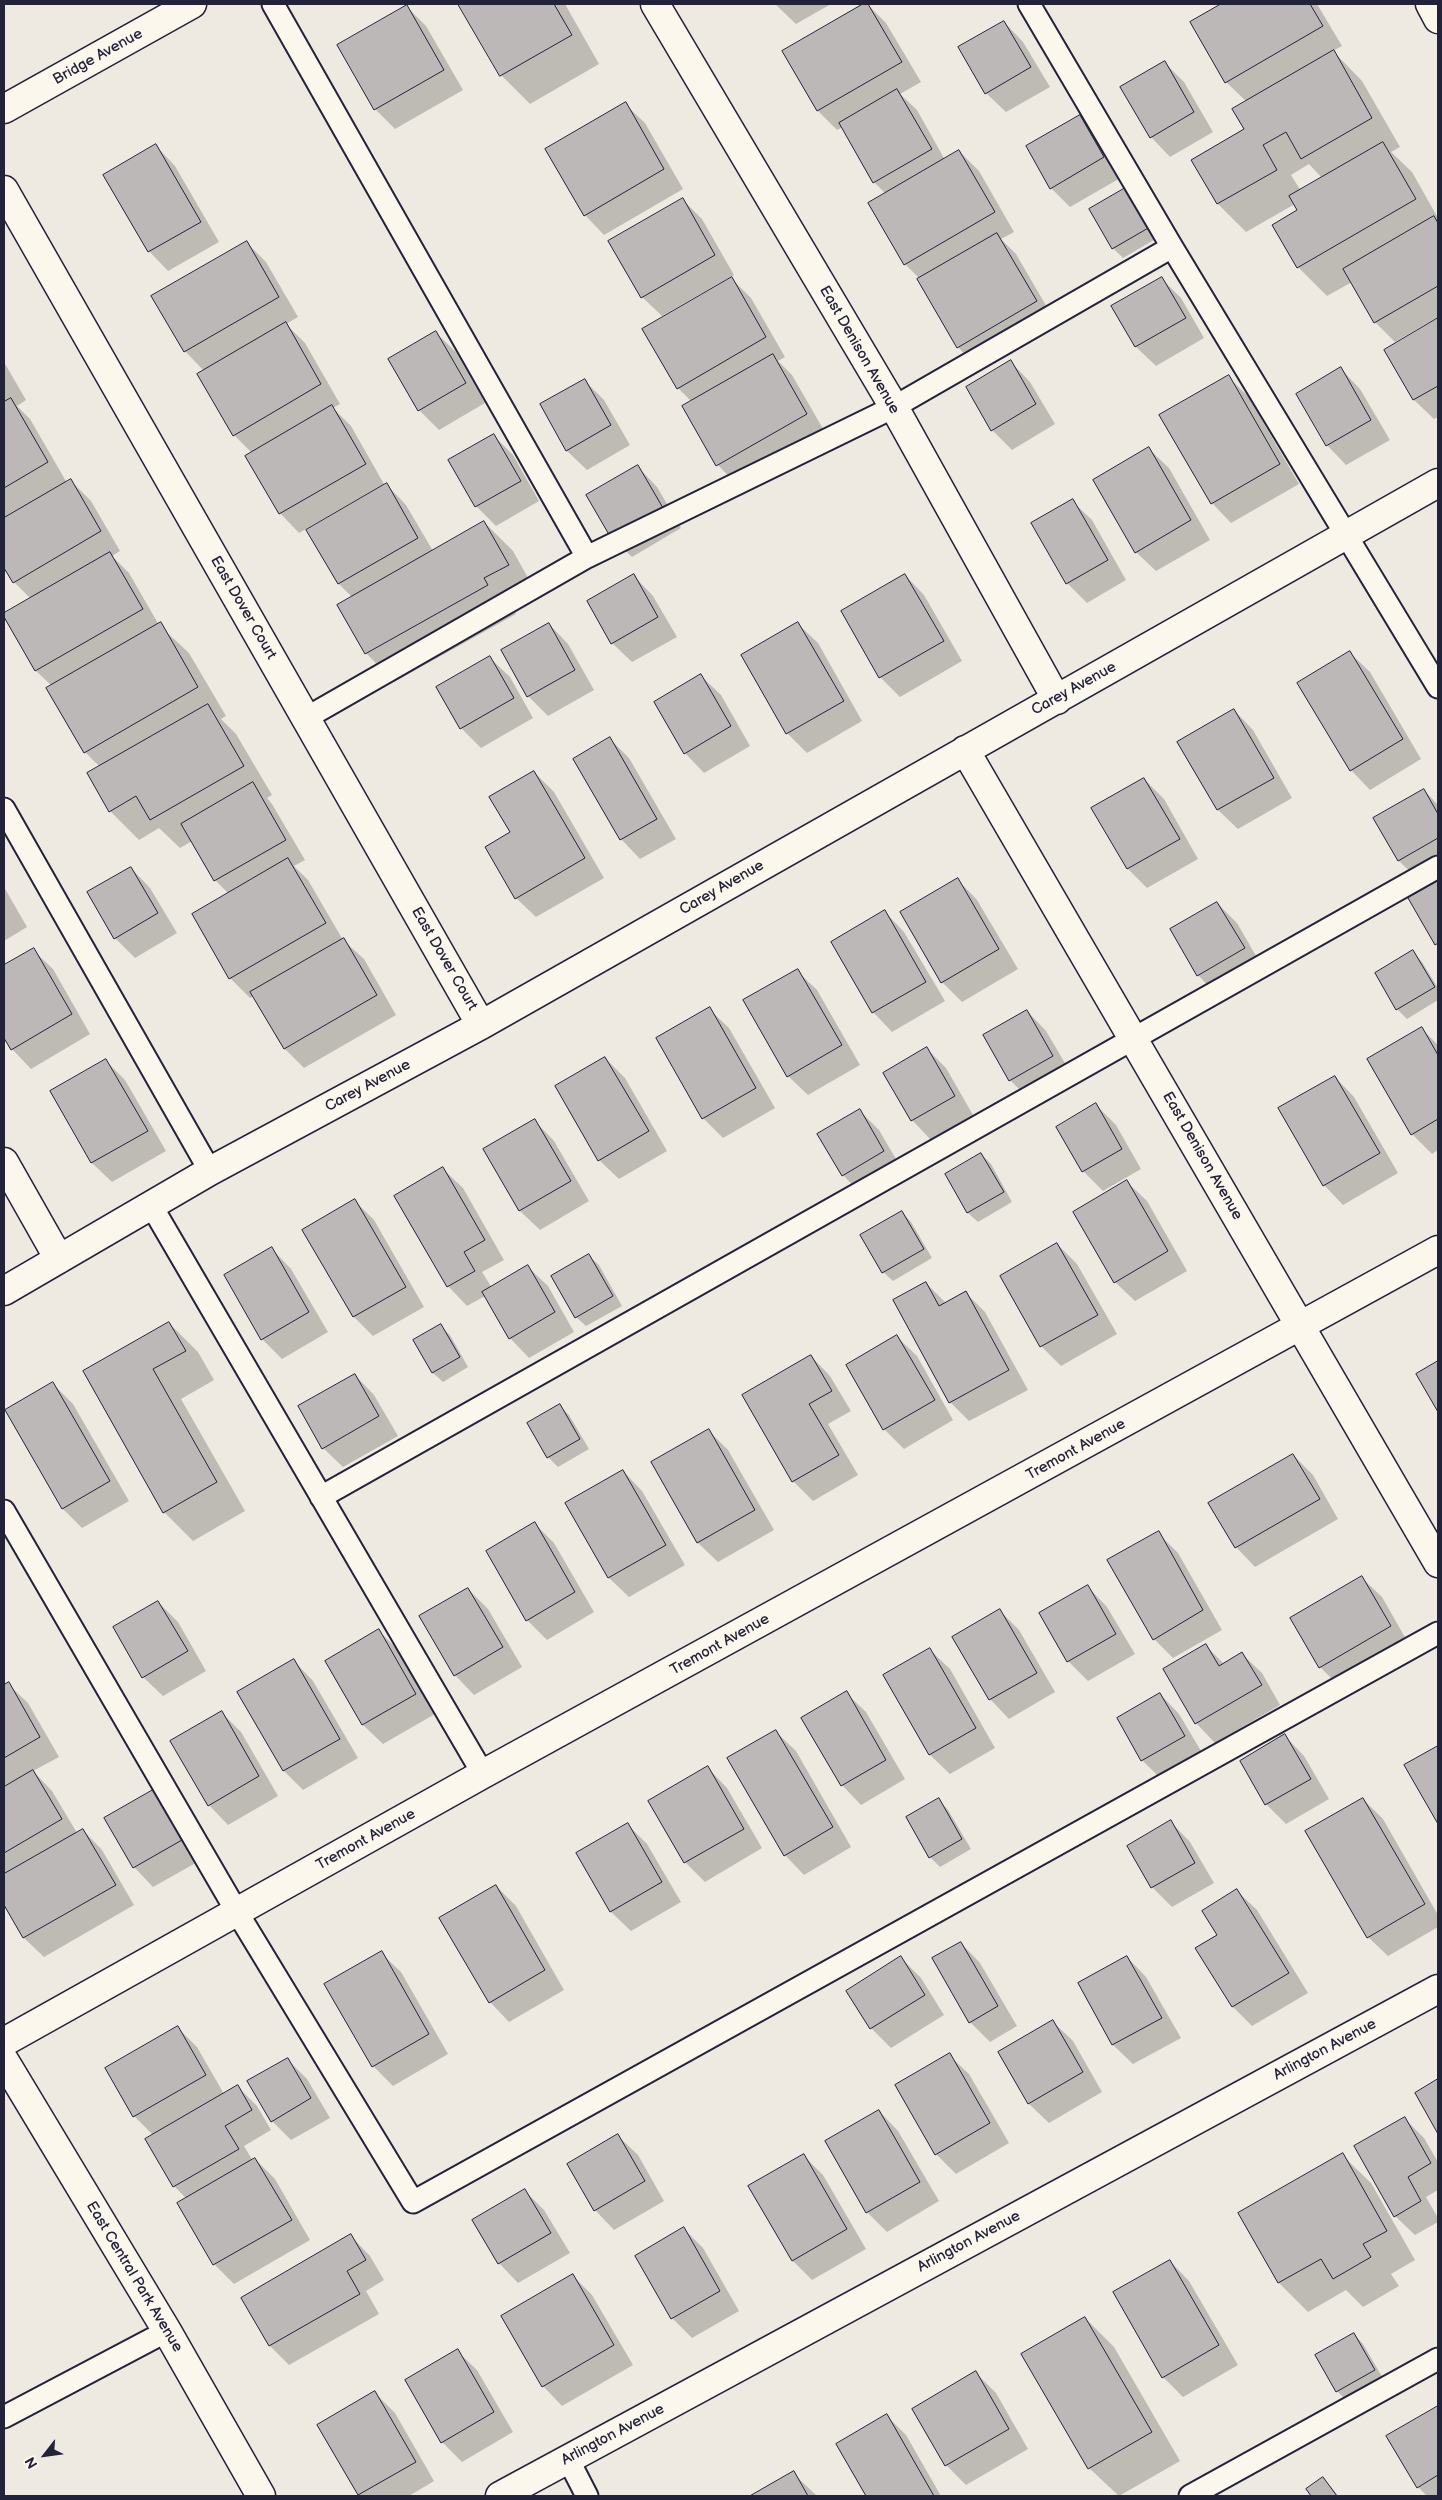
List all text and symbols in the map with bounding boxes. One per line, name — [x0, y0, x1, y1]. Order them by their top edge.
street label: Bridge Avenue — [50, 25, 146, 89]
street label: East Denison Avenue — [815, 283, 903, 417]
street label: East Dover Court — [206, 553, 280, 663]
street label: Carey Avenue — [1028, 658, 1120, 720]
street label: Carey Avenue — [677, 857, 767, 919]
street label: East Dover Court — [407, 904, 481, 1014]
street label: Carey Avenue — [322, 1056, 414, 1116]
street label: East Denison Avenue — [1158, 1089, 1246, 1223]
street label: Tremont Avenue — [1023, 1415, 1129, 1485]
street label: Tremont Avenue — [667, 1610, 773, 1680]
street label: Tremont Avenue — [313, 1805, 419, 1875]
street label: Arlington Avenue — [1270, 2015, 1380, 2085]
street label: East Central Park Avenue — [82, 2198, 186, 2356]
street label: Arlington Avenue — [914, 2207, 1024, 2277]
street label: Arlington Avenue — [558, 2400, 668, 2470]
north arrow — [20, 2430, 70, 2480]
text: N — [22, 2454, 42, 2472]

